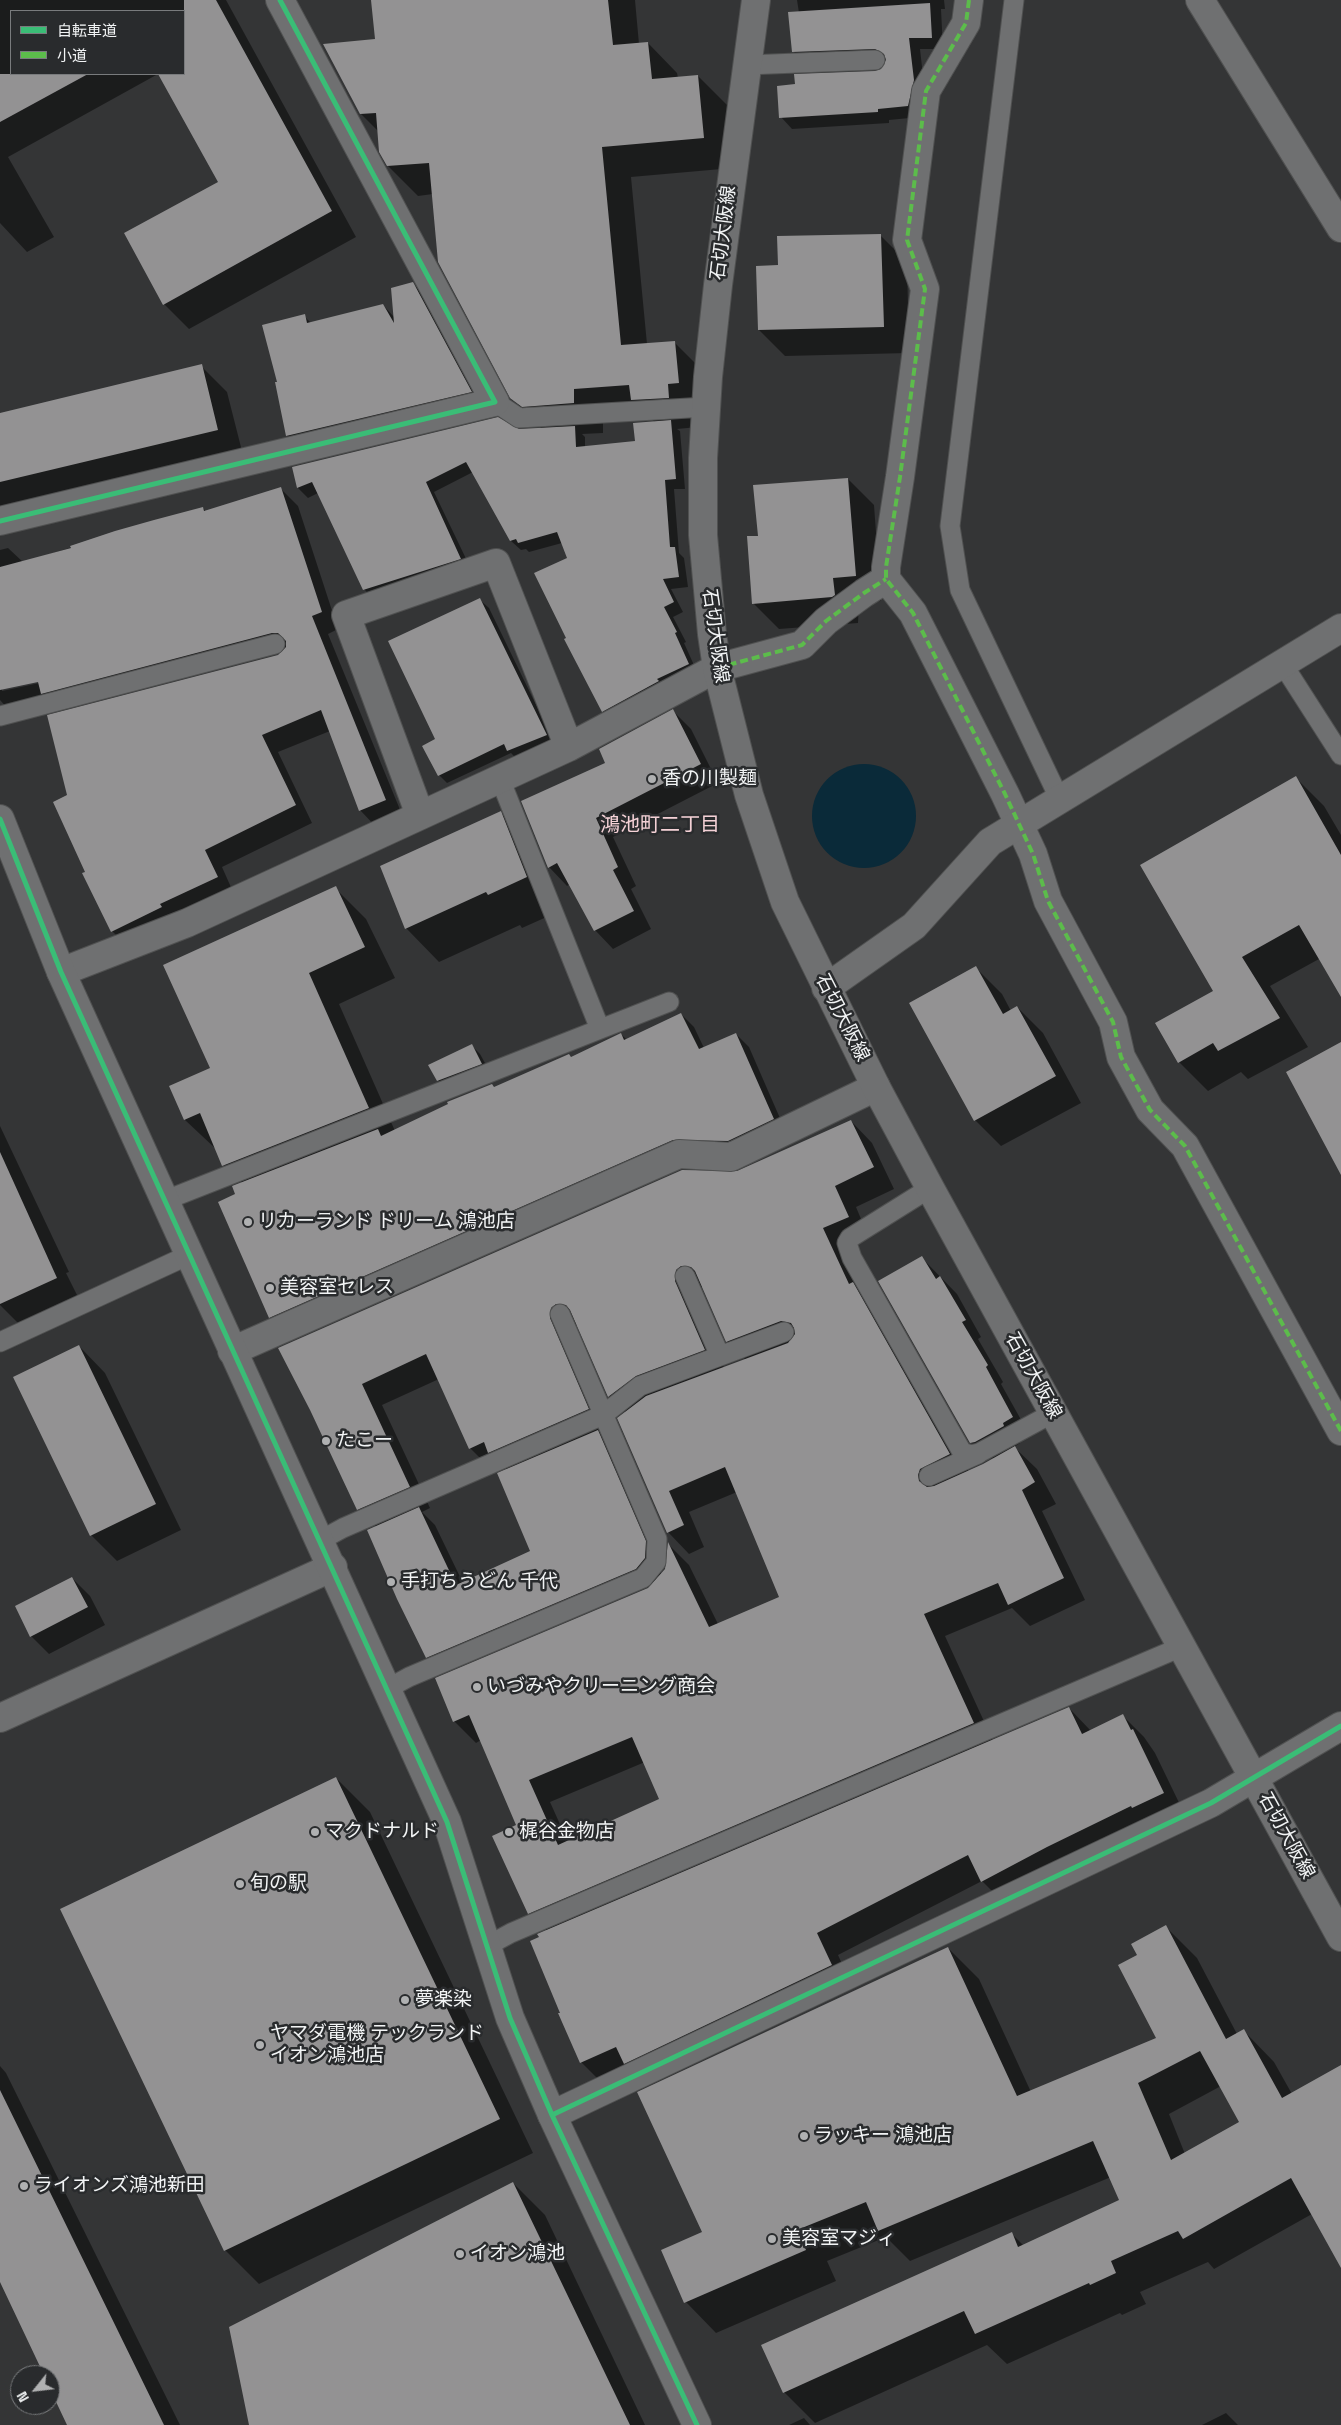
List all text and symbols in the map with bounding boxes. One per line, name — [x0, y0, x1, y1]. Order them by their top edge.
legend — [10, 10, 185, 75]
text: 自転車道 — [57, 21, 117, 40]
text: 小道 — [57, 46, 87, 65]
street label: 石切大阪線 — [707, 184, 741, 282]
street label: 石切大阪線 — [697, 587, 733, 685]
place label: 香の川製麺 — [662, 768, 757, 790]
marker: 香の川製麺 — [646, 773, 658, 785]
district label: 鴻池町二丁目 — [600, 814, 720, 838]
street label: 石切大阪線 — [810, 971, 874, 1065]
place label: リカーランド ドリーム 鴻池店 — [258, 1211, 515, 1233]
marker: リカーランド ドリーム 鴻池店 — [242, 1216, 254, 1228]
place label: 美容室セレス — [280, 1277, 394, 1299]
marker: 美容室セレス — [264, 1282, 276, 1294]
street label: 石切大阪線 — [1000, 1329, 1066, 1423]
place label: たこー — [336, 1430, 393, 1452]
marker: たこー — [320, 1435, 332, 1447]
place label: 手打ちうどん 千代 — [401, 1571, 558, 1593]
marker: 手打ちうどん 千代 — [385, 1576, 397, 1588]
place label: いづみやクリーニング商会 — [487, 1676, 715, 1698]
marker: いづみやクリーニング商会 — [471, 1681, 483, 1693]
street label: 石切大阪線 — [1253, 1789, 1319, 1883]
place label: マクドナルド — [325, 1821, 439, 1843]
place label: 梶谷金物店 — [519, 1821, 614, 1843]
marker: マクドナルド — [309, 1826, 321, 1838]
marker: 梶谷金物店 — [503, 1826, 515, 1838]
place label: 旬の駅 — [250, 1873, 307, 1895]
marker: 旬の駅 — [234, 1878, 246, 1890]
place label: 夢楽染 — [415, 1989, 472, 2011]
marker: 夢楽染 — [399, 1994, 411, 2006]
place label: ヤマダ電機 テックランド イオン鴻池店 — [270, 2023, 484, 2067]
marker: ヤマダ電機 テックランド イオン鴻池店 — [254, 2039, 266, 2051]
place label: ラッキー 鴻池店 — [814, 2125, 952, 2147]
marker: ラッキー 鴻池店 — [798, 2130, 810, 2142]
place label: ライオンズ鴻池新田 — [34, 2175, 205, 2197]
marker: ライオンズ鴻池新田 — [18, 2180, 30, 2192]
place label: 美容室マジィ — [782, 2228, 896, 2250]
marker: 美容室マジィ — [766, 2233, 778, 2245]
place label: イオン鴻池 — [470, 2243, 565, 2265]
marker: イオン鴻池 — [454, 2248, 466, 2260]
north arrow — [10, 2365, 60, 2415]
text: N — [13, 2388, 33, 2405]

